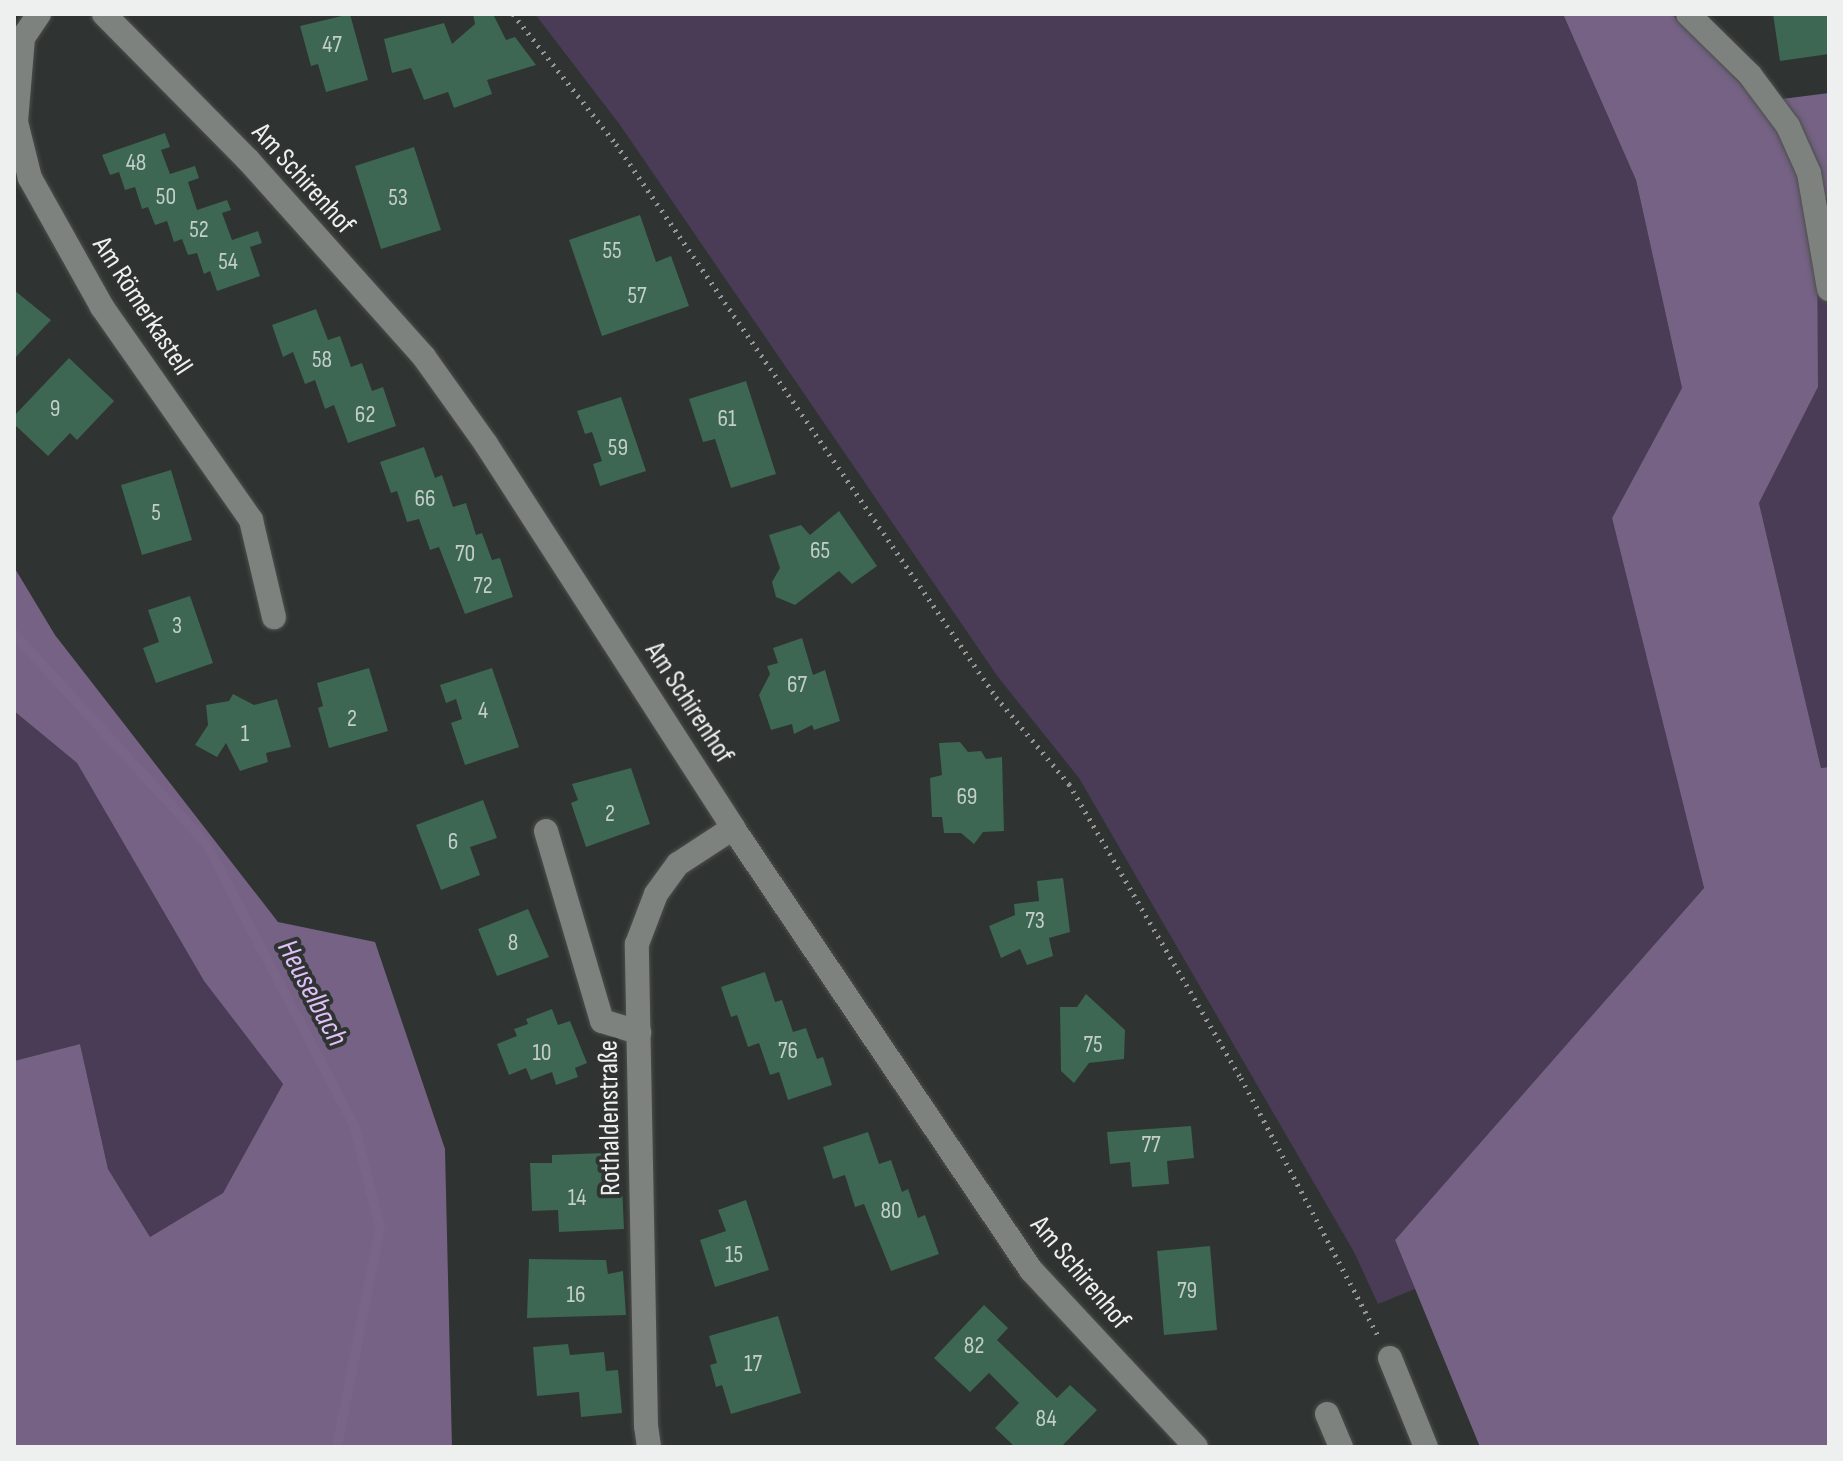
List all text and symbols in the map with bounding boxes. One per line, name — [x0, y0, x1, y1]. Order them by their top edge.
house number: 47 — [322, 31, 342, 59]
street label: Am Schirenhof — [244, 117, 362, 241]
house number: 48 — [126, 149, 146, 177]
house number: 50 — [156, 183, 176, 211]
house number: 53 — [388, 184, 408, 212]
house number: 52 — [189, 216, 209, 244]
street label: Am Römerkastell — [85, 231, 199, 381]
house number: 55 — [602, 237, 622, 265]
house number: 54 — [218, 248, 238, 276]
house number: 57 — [627, 282, 647, 310]
house number: 58 — [312, 346, 332, 374]
house number: 9 — [50, 395, 60, 423]
house number: 62 — [355, 401, 375, 429]
house number: 61 — [718, 405, 736, 433]
house number: 59 — [608, 434, 628, 462]
house number: 66 — [414, 485, 436, 513]
house number: 5 — [151, 499, 161, 527]
house number: 65 — [810, 537, 830, 565]
house number: 70 — [455, 540, 475, 568]
house number: 72 — [473, 572, 493, 600]
house number: 3 — [172, 612, 182, 640]
street label: Am Schirenhof — [637, 636, 741, 770]
house number: 67 — [787, 671, 807, 699]
house number: 4 — [478, 697, 488, 725]
house number: 2 — [347, 705, 357, 733]
house number: 1 — [241, 720, 249, 748]
house number: 69 — [957, 783, 977, 811]
house number: 2 — [605, 800, 615, 828]
house number: 6 — [448, 828, 458, 856]
house number: 73 — [1025, 907, 1045, 935]
house number: 8 — [508, 929, 518, 957]
water label: Heuselbach — [269, 934, 355, 1052]
house number: 75 — [1083, 1031, 1103, 1059]
house number: 76 — [778, 1037, 798, 1065]
house number: 10 — [532, 1039, 552, 1067]
street label: Rothaldenstraße — [592, 1040, 628, 1196]
house number: 77 — [1141, 1131, 1161, 1159]
house number: 14 — [568, 1184, 586, 1212]
house number: 80 — [880, 1197, 902, 1225]
street label: Am Schirenhof — [1023, 1209, 1137, 1337]
house number: 15 — [725, 1241, 743, 1269]
house number: 79 — [1177, 1277, 1197, 1305]
house number: 16 — [567, 1281, 585, 1309]
house number: 82 — [964, 1332, 984, 1360]
house number: 17 — [744, 1350, 762, 1378]
house number: 84 — [1035, 1405, 1057, 1433]

